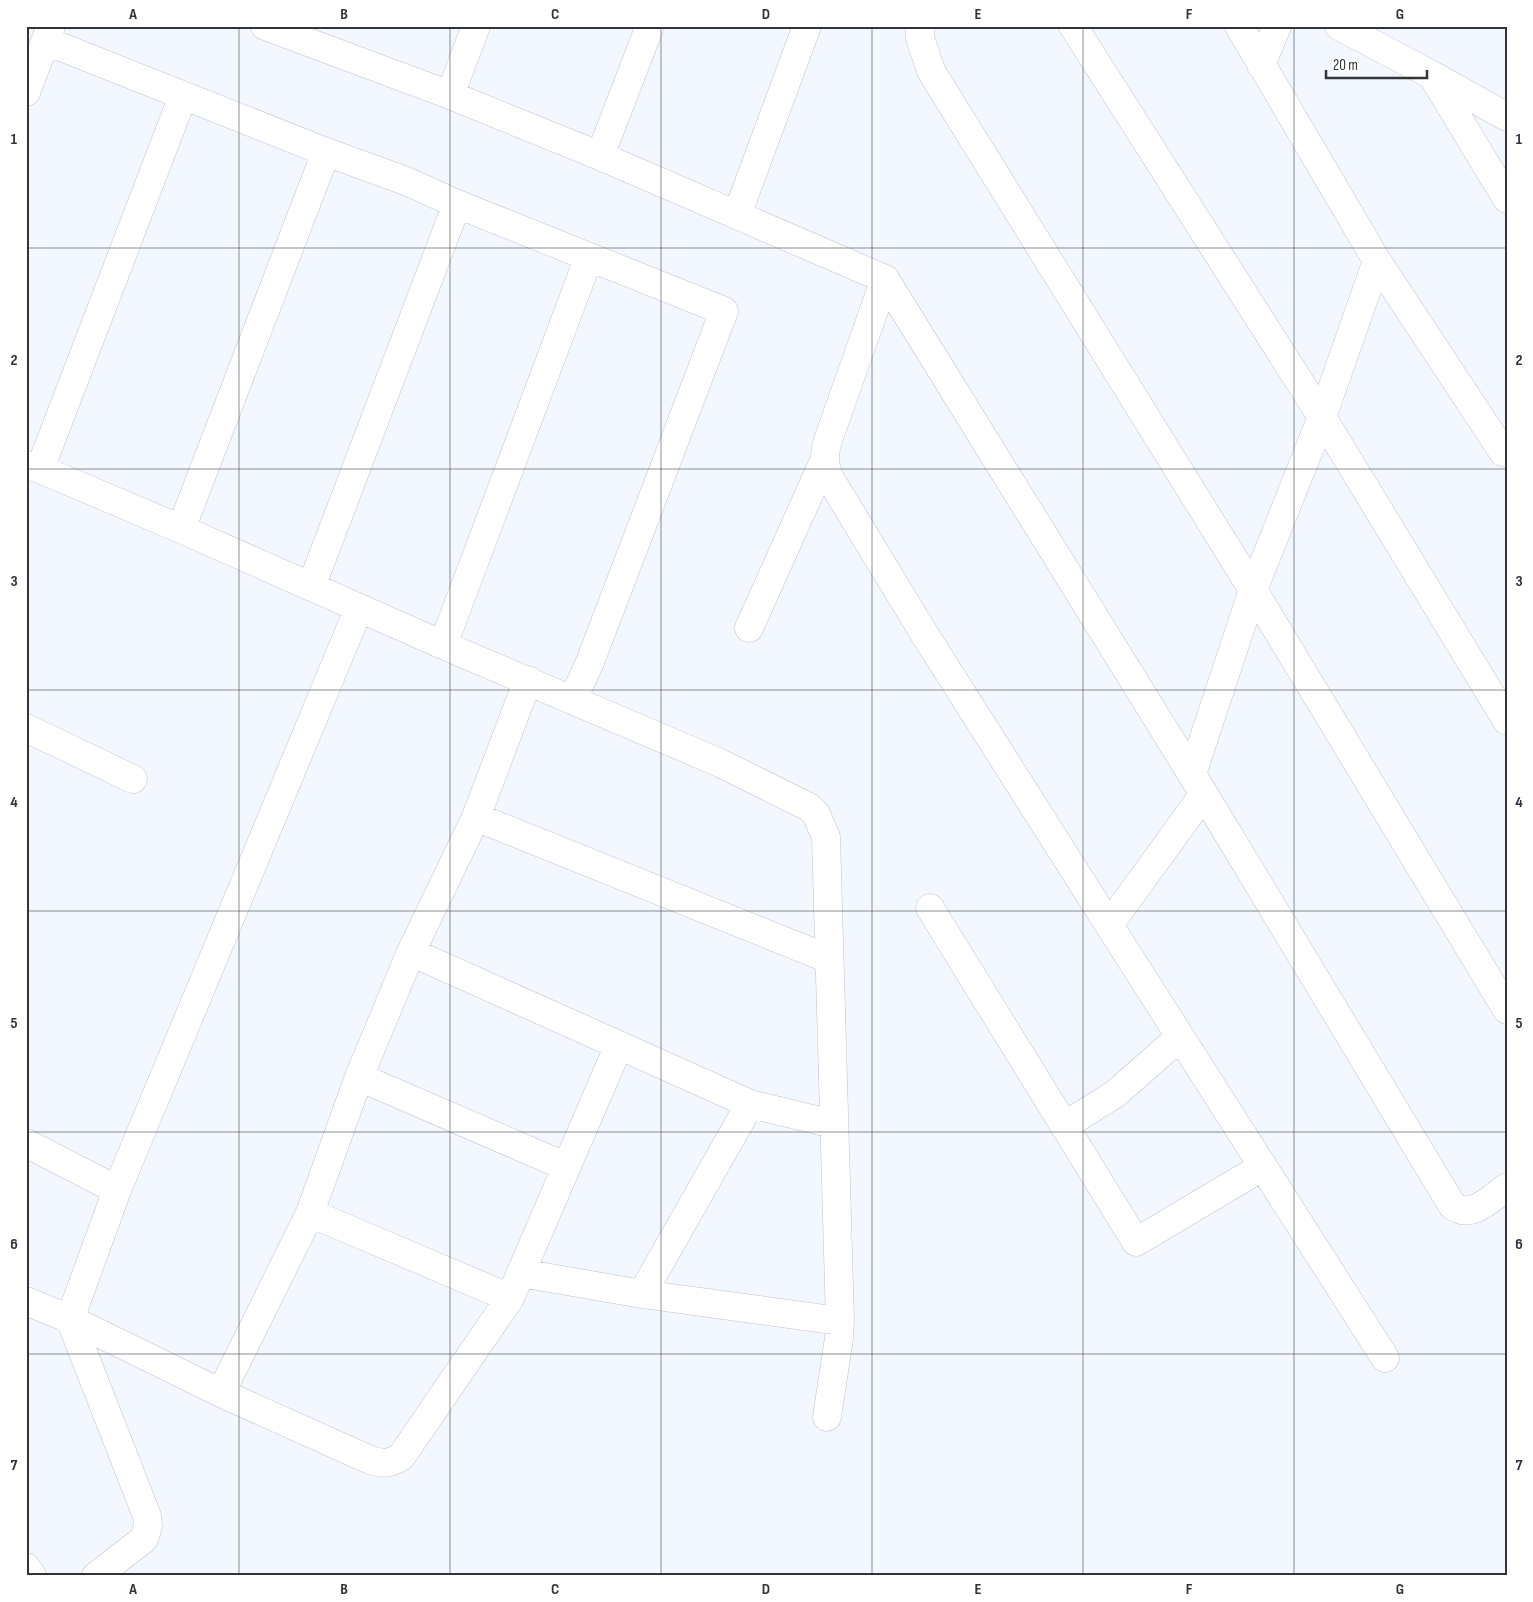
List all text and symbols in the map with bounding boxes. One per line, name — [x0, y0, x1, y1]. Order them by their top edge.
text: A — [128, 5, 137, 24]
text: B — [340, 5, 348, 24]
text: C — [551, 5, 559, 24]
text: D — [762, 5, 770, 24]
text: E — [975, 5, 982, 24]
text: F — [1186, 5, 1193, 24]
text: G — [1396, 5, 1404, 24]
scale bar — [1326, 48, 1427, 80]
text: 20 m — [1333, 56, 1358, 75]
text: 1 — [11, 130, 18, 149]
text: 1 — [1516, 130, 1523, 149]
text: 2 — [10, 351, 18, 370]
text: 2 — [1515, 351, 1523, 370]
text: 3 — [10, 572, 18, 591]
text: 3 — [1515, 572, 1523, 591]
text: 4 — [10, 793, 18, 812]
text: 4 — [1515, 793, 1523, 812]
text: 5 — [10, 1014, 18, 1033]
text: 5 — [1515, 1014, 1523, 1033]
text: 6 — [10, 1235, 18, 1254]
text: 6 — [1515, 1235, 1523, 1254]
text: 7 — [11, 1456, 18, 1475]
text: 7 — [1516, 1456, 1523, 1475]
text: A — [128, 1580, 137, 1599]
text: B — [340, 1580, 348, 1599]
text: C — [551, 1580, 559, 1599]
text: D — [762, 1580, 770, 1599]
text: E — [975, 1580, 982, 1599]
text: F — [1186, 1580, 1193, 1599]
text: G — [1396, 1580, 1404, 1599]

